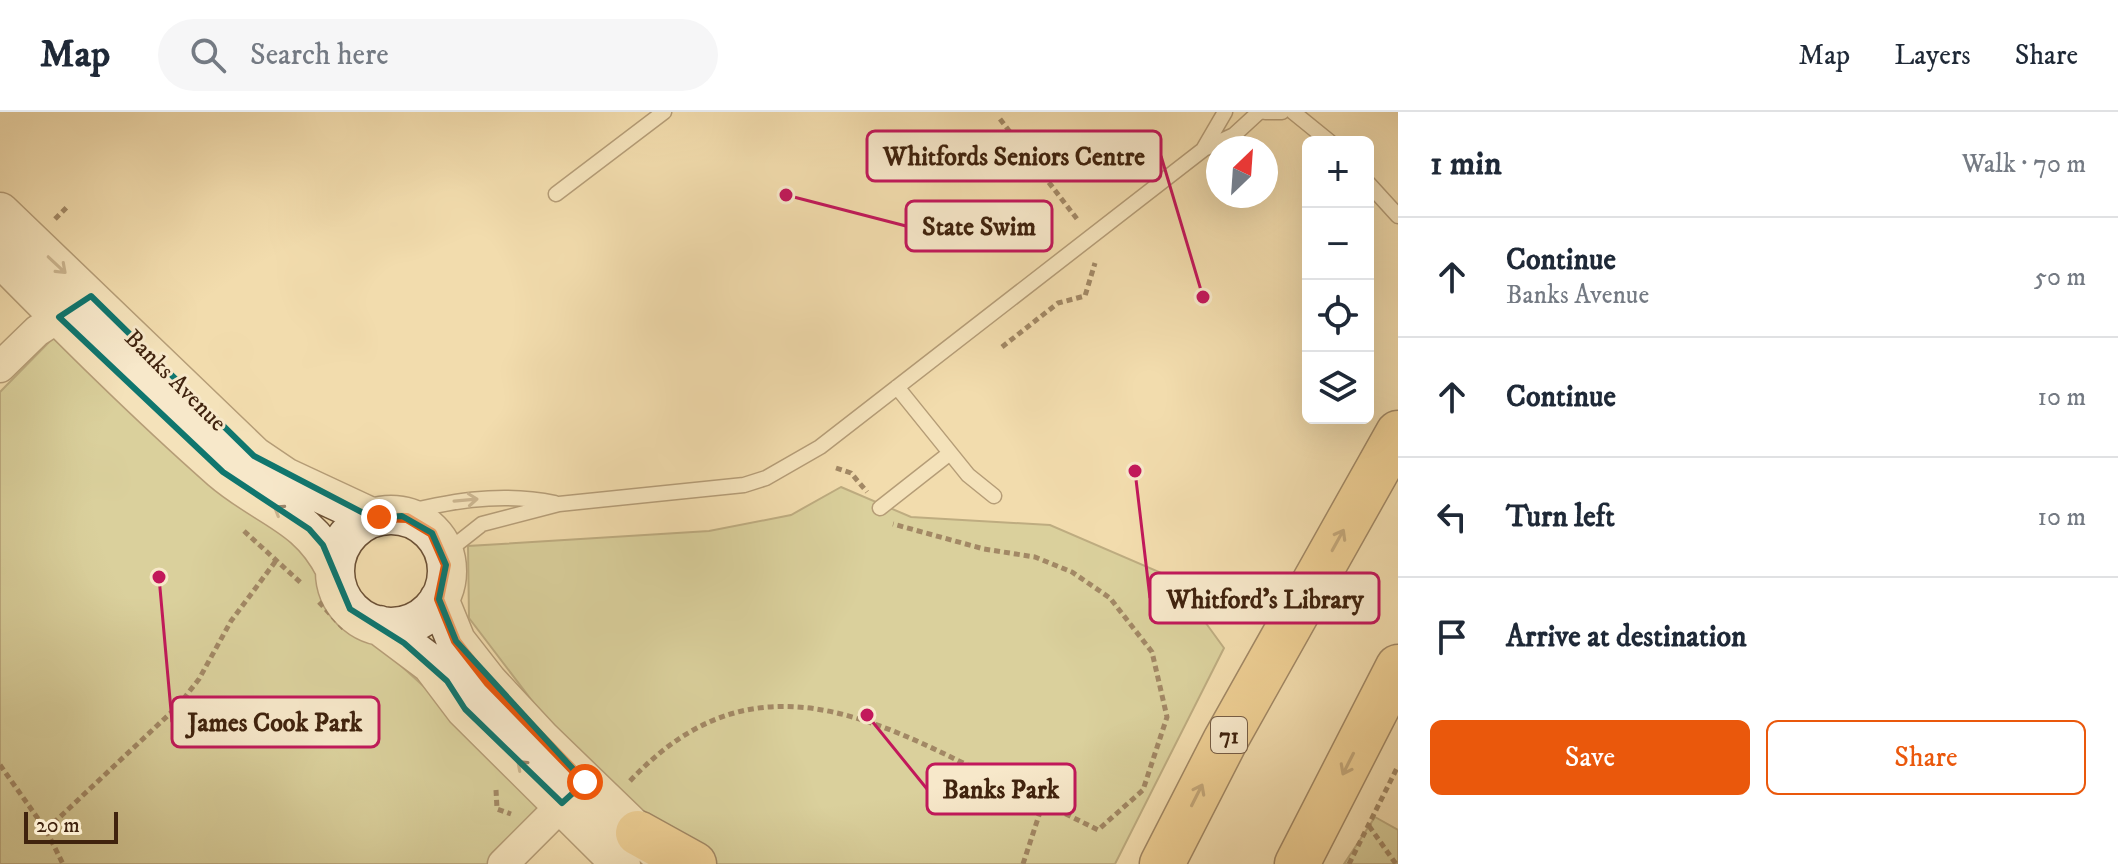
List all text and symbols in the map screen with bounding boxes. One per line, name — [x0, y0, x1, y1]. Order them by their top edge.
search box — [158, 19, 718, 91]
text: Map — [40, 31, 110, 79]
icon: search — [186, 33, 230, 77]
text: Search here — [250, 37, 389, 74]
text: Map — [1799, 38, 1850, 73]
text: Layers — [1894, 38, 1971, 73]
text: Share — [2015, 38, 2078, 73]
callout: Whitfords Seniors Centre — [867, 131, 1161, 181]
north arrow — [1206, 136, 1278, 208]
map controls — [1302, 136, 1374, 424]
button: + — [1302, 136, 1374, 208]
text: Whitfords Seniors Centre — [882, 141, 1145, 174]
text: 1 min — [1430, 143, 1502, 185]
text: Walk · 70 m — [1962, 148, 2086, 181]
callout: State Swim — [906, 201, 1052, 251]
button: − — [1302, 208, 1374, 280]
text: State Swim — [922, 211, 1036, 244]
text: Continue — [1506, 242, 1616, 279]
one-way arrow — [47, 255, 67, 273]
icon: ahead — [1430, 255, 1474, 299]
text: 50 m — [2034, 261, 2086, 294]
text: Banks Avenue — [1506, 279, 1649, 312]
button: locate — [1302, 280, 1374, 352]
street label: Banks Avenue — [118, 323, 233, 438]
button: layers — [1302, 352, 1374, 424]
icon: ahead — [1430, 375, 1474, 419]
text: Continue — [1506, 379, 1616, 416]
text: 10 m — [2037, 381, 2086, 414]
one-way arrow — [452, 492, 479, 507]
icon: left — [1430, 495, 1474, 539]
route end — [361, 499, 397, 535]
text: Turn left — [1506, 499, 1615, 536]
text: 10 m — [2037, 501, 2086, 534]
one-way arrow — [273, 505, 296, 521]
one-way arrow — [1330, 529, 1346, 552]
callout: Whitford's Library — [1150, 573, 1379, 623]
text: Whitford's Library — [1165, 584, 1364, 617]
icon: arrive — [1430, 615, 1474, 659]
text: Arrive at destination — [1506, 619, 1747, 656]
callout: James Cook Park — [172, 697, 379, 747]
text: James Cook Park — [185, 707, 364, 740]
road number: 71 — [1211, 717, 1247, 753]
button: Save — [1430, 720, 1750, 795]
button: Share — [1766, 720, 2086, 795]
one-way arrow — [1340, 751, 1356, 775]
one-way arrow — [517, 760, 536, 779]
route start — [567, 764, 603, 800]
callout: Banks Park — [927, 764, 1075, 814]
text: Banks Park — [943, 774, 1061, 807]
one-way arrow — [1190, 783, 1206, 807]
scale bar — [24, 808, 118, 844]
text: 20 m — [36, 812, 80, 839]

